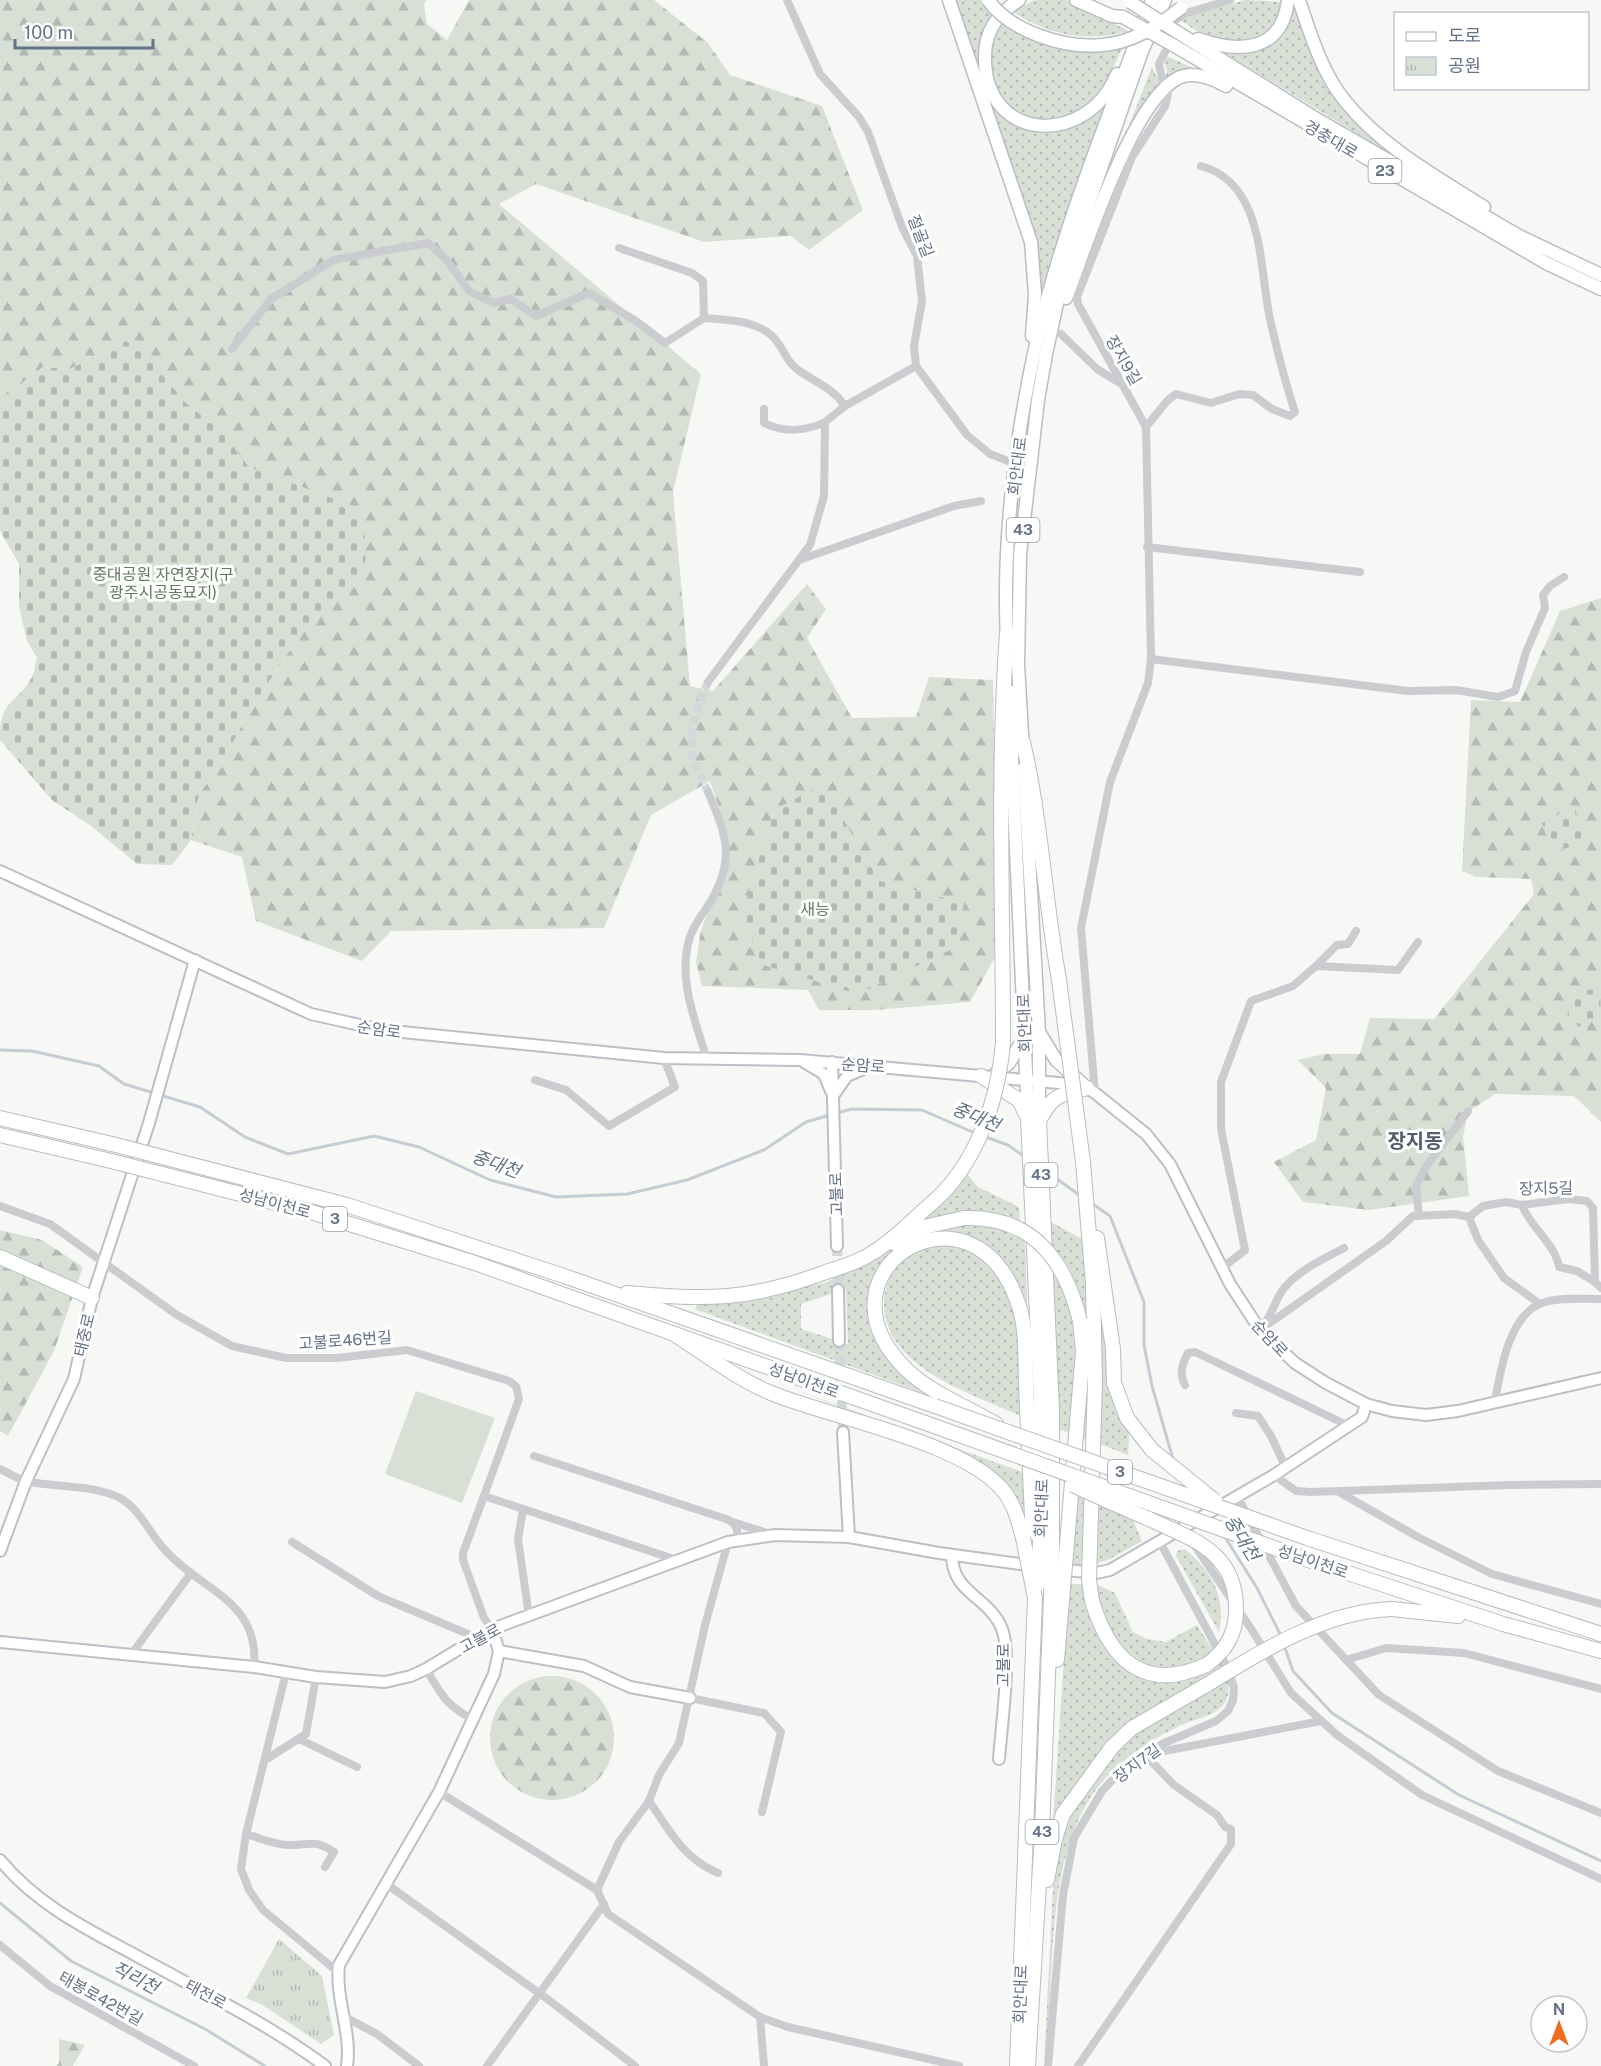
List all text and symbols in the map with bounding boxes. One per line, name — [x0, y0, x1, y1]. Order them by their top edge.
scale bar — [15, 12, 153, 50]
legend — [1394, 12, 1589, 90]
text: 100 m — [24, 22, 73, 43]
text: 도로 — [1448, 25, 1481, 46]
text: 공원 — [1448, 55, 1481, 76]
street label: 경충대로 — [1300, 116, 1361, 163]
road number: 23 — [1368, 159, 1402, 183]
street label: 절골길 — [904, 212, 937, 260]
street label: 장지9길 — [1102, 332, 1145, 388]
street label: 회안대로 — [1004, 435, 1031, 496]
road number: 43 — [1006, 518, 1040, 542]
park label: 중대공원 자연장지(구 광주시공동묘지) — [92, 565, 234, 602]
park label: 새능 — [800, 900, 830, 919]
street label: 회안대로 — [1014, 993, 1035, 1053]
street label: 순암로 — [356, 1017, 402, 1042]
street label: 순암로 — [840, 1054, 886, 1077]
water label: 중대천 — [949, 1097, 1005, 1136]
district label: 장지동 — [1387, 1129, 1443, 1153]
water label: 중대천 — [469, 1145, 525, 1183]
road number: 43 — [1024, 1163, 1058, 1187]
street label: 고불로 — [826, 1171, 847, 1216]
street label: 장지5길 — [1519, 1179, 1573, 1198]
street label: 성남이천로 — [237, 1185, 313, 1222]
road number: 3 — [323, 1207, 347, 1231]
street label: 태중로 — [70, 1311, 99, 1359]
street label: 순암로 — [1248, 1316, 1292, 1361]
street label: 고불로46번길 — [298, 1328, 392, 1353]
street label: 성남이천로 — [766, 1359, 842, 1402]
road number: 3 — [1108, 1460, 1132, 1484]
street label: 회안대로 — [1031, 1478, 1052, 1538]
water label: 중대천 — [1220, 1511, 1266, 1566]
street label: 성남이천로 — [1275, 1541, 1351, 1583]
street label: 고불로 — [456, 1620, 504, 1657]
street label: 고불로 — [994, 1643, 1013, 1687]
street label: 장지7길 — [1110, 1740, 1165, 1787]
road number: 43 — [1026, 1820, 1058, 1844]
water label: 직리천 — [108, 1957, 164, 1999]
street label: 회안대로 — [1010, 1964, 1031, 2024]
street label: 태봉로42번길 — [55, 1968, 146, 2029]
street label: 태전로 — [182, 1976, 230, 2013]
north arrow — [1529, 1994, 1589, 2054]
text: N — [1553, 2000, 1565, 2019]

